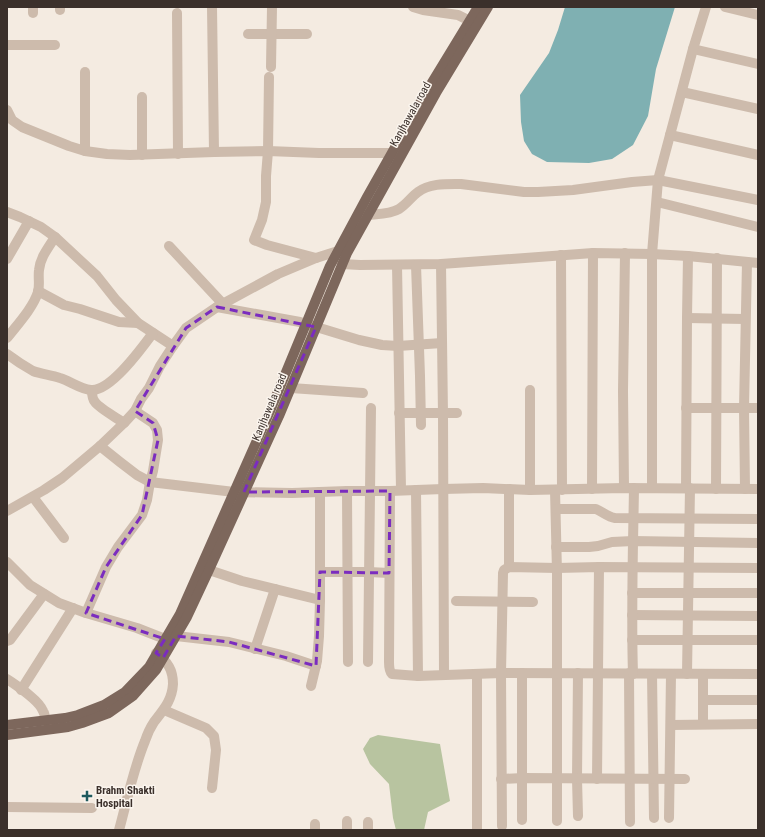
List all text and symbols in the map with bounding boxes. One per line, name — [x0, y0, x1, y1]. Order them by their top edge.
street label: Kanjhawala road — [387, 80, 434, 149]
street label: Kanjhawala road — [249, 372, 289, 443]
place label: Brahm Shakti Hospital — [96, 784, 155, 810]
marker: Brahm Shakti Hospital — [81, 790, 93, 802]

